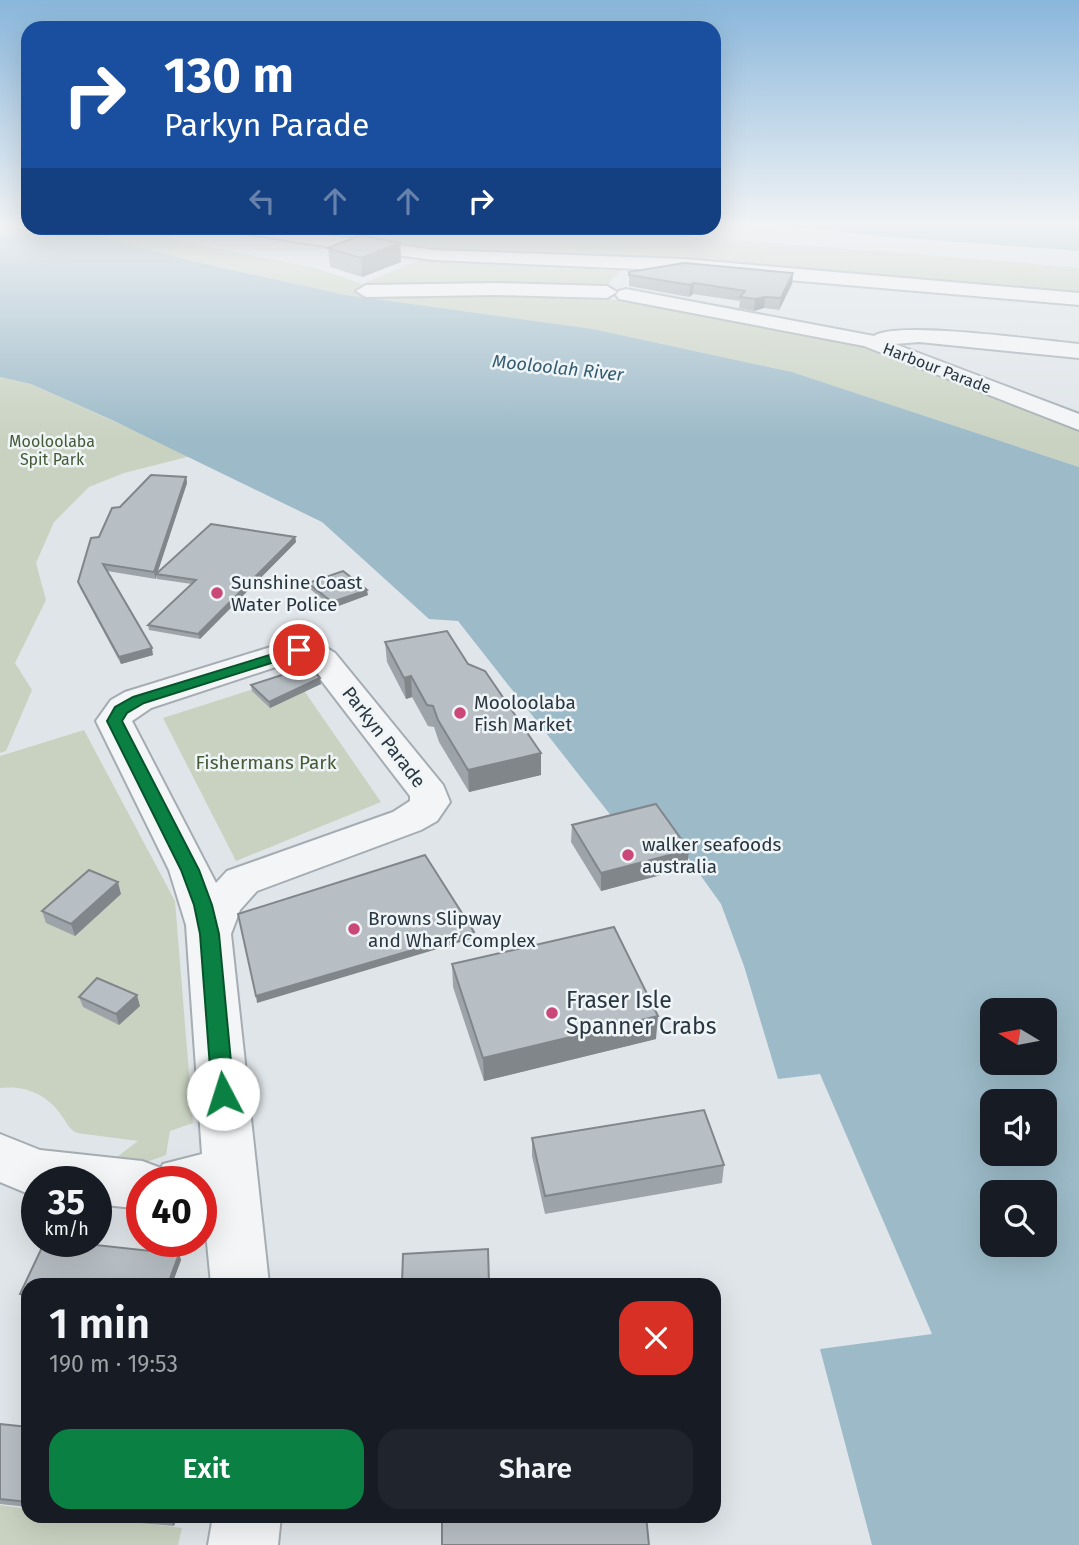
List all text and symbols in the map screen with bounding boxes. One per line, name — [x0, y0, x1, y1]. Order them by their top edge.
text: 130 m — [164, 46, 294, 105]
icon: right — [49, 49, 140, 140]
text: Parkyn Parade — [164, 106, 369, 144]
icon: left — [243, 182, 281, 220]
icon: ahead — [316, 182, 354, 220]
icon: ahead — [389, 182, 427, 220]
icon: right — [462, 182, 500, 220]
street label: Harbour Parade — [880, 339, 994, 397]
water label: Mooloolah River — [491, 350, 626, 386]
park label: Mooloolaba Spit Park — [9, 432, 95, 469]
place label: Sunshine Coast Water Police — [231, 571, 363, 616]
marker: Sunshine Coast Water Police — [209, 585, 225, 601]
pin — [269, 620, 329, 680]
icon: arrive — [280, 631, 318, 669]
street label: Parkyn Parade — [337, 682, 431, 792]
place label: Mooloolaba Fish Market — [474, 691, 576, 736]
marker: Mooloolaba Fish Market — [452, 705, 468, 721]
park label: Fishermans Park — [196, 751, 337, 774]
place label: walker seafoods australia — [642, 833, 781, 878]
marker: walker seafoods australia — [620, 847, 636, 863]
place label: Browns Slipway and Wharf Complex — [368, 907, 536, 952]
marker: Browns Slipway and Wharf Complex — [346, 921, 362, 937]
place label: Fraser Isle Spanner Crabs — [566, 986, 716, 1040]
north arrow — [980, 998, 1057, 1074]
map controls — [980, 998, 1057, 1257]
marker: Fraser Isle Spanner Crabs — [544, 1005, 560, 1021]
position arrow — [186, 1057, 260, 1131]
button: sound — [980, 1089, 1057, 1166]
speed limit sign: 40 — [126, 1166, 217, 1257]
button: search — [980, 1180, 1057, 1257]
text: 35 — [48, 1181, 85, 1223]
text: km/h — [44, 1218, 89, 1240]
text: 1 min — [49, 1299, 150, 1349]
button: close — [619, 1301, 693, 1375]
text: 190 m · 19:53 — [49, 1350, 178, 1378]
button: Exit — [49, 1429, 364, 1509]
button: Share — [378, 1429, 693, 1509]

